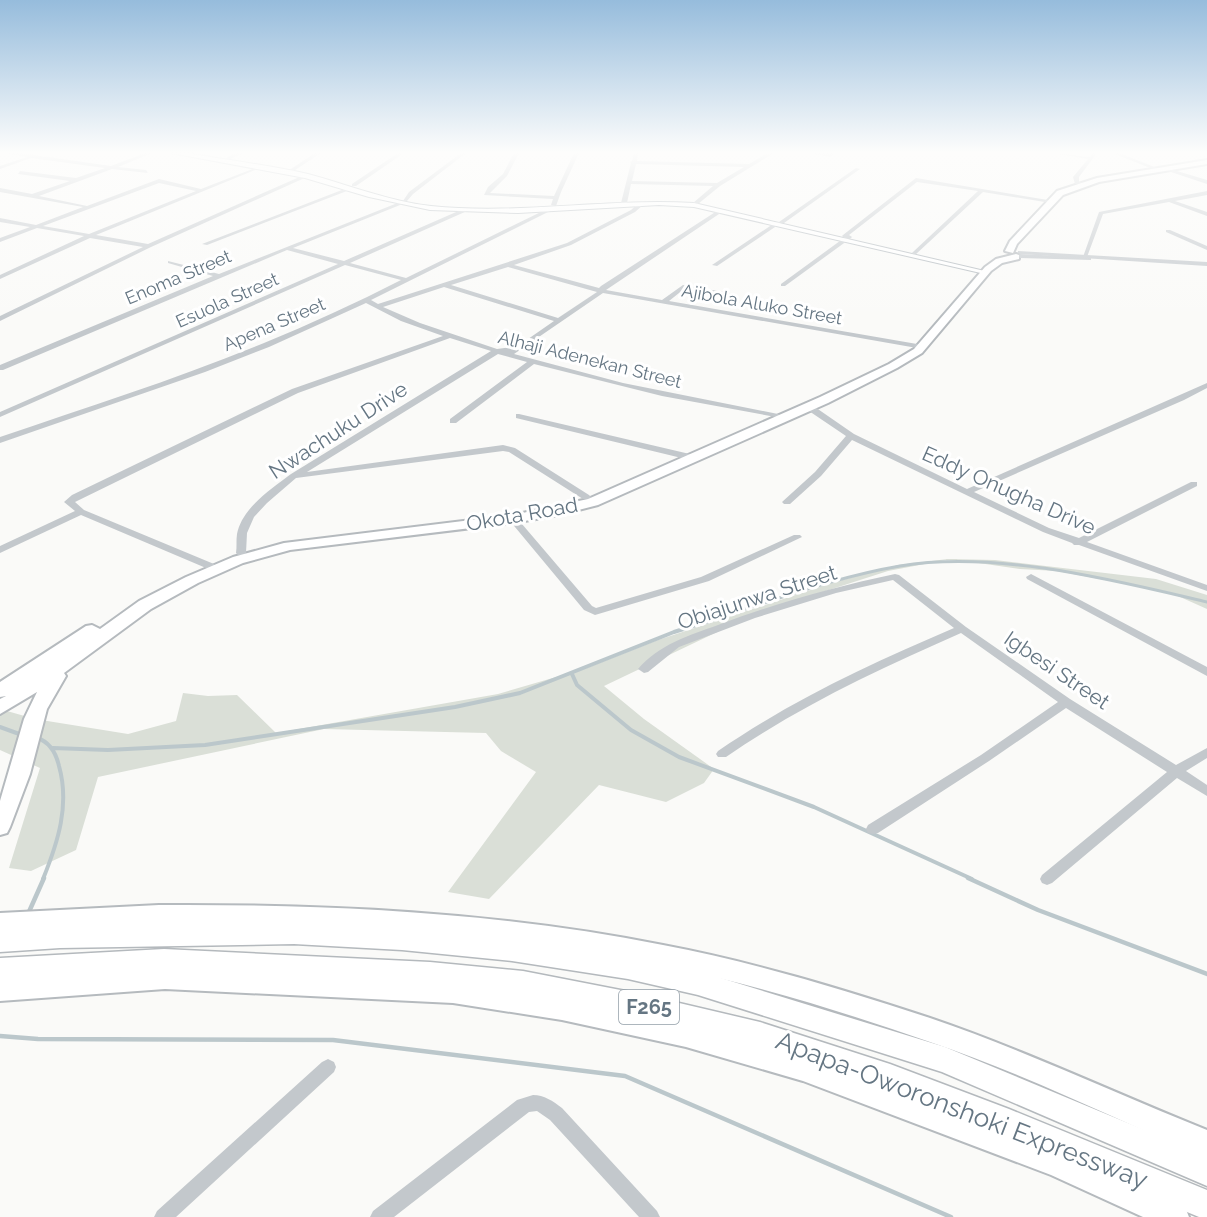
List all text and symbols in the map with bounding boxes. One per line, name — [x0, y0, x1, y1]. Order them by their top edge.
street label: Enoma Street — [122, 245, 234, 309]
street label: Esuola Street — [172, 268, 282, 332]
street label: Ajibola Aluko Street — [680, 280, 844, 328]
street label: Apena Street — [220, 293, 328, 355]
street label: Alhaji Adenekan Street — [496, 326, 684, 392]
street label: Nwachuku Drive — [264, 376, 412, 484]
street label: Eddy Onugha Drive — [918, 440, 1100, 540]
street label: Okota Road — [464, 492, 580, 536]
street label: Obiajunwa Street — [674, 559, 840, 635]
street label: Igbesi Street — [1000, 626, 1114, 714]
road number: F265 — [619, 990, 679, 1024]
street label: Apapa-Oworonshoki Expressway — [772, 1025, 1152, 1195]

